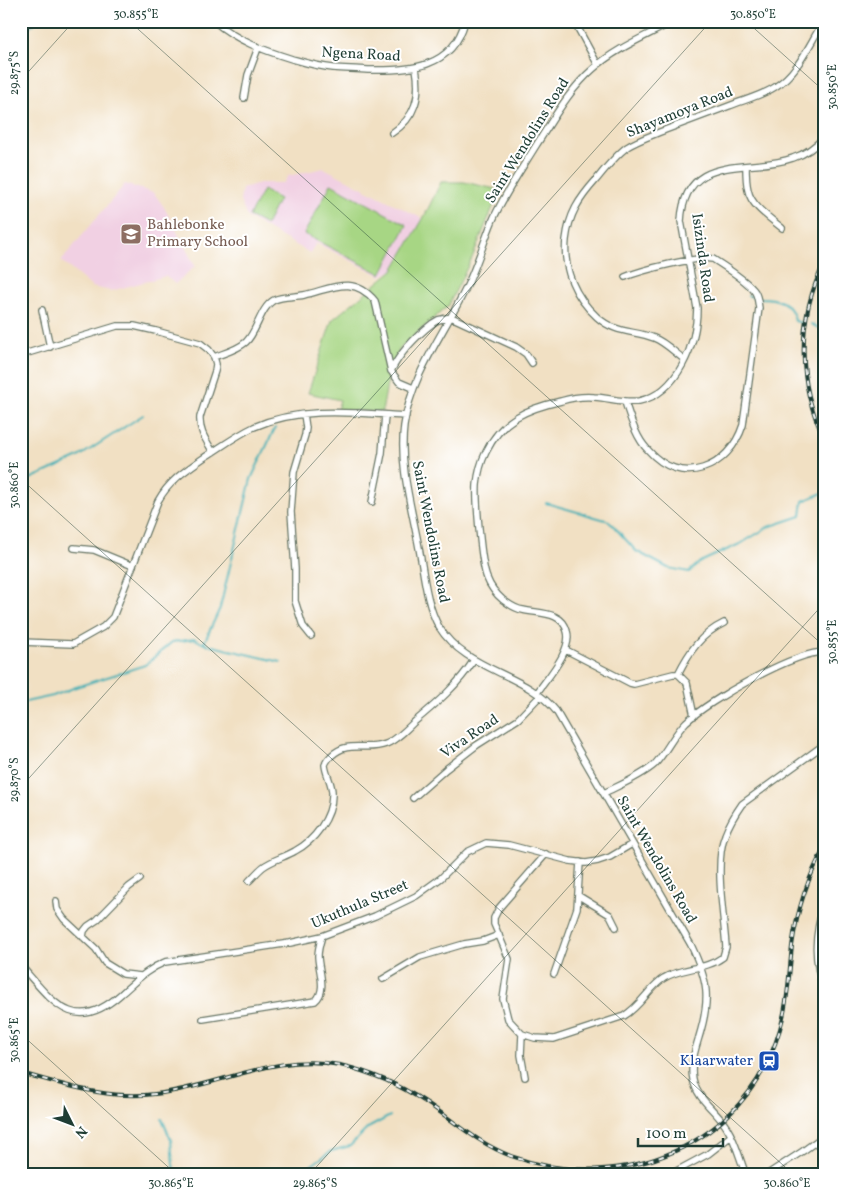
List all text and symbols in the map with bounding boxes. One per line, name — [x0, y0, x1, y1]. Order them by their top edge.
text: 30.855°E — [113, 7, 159, 23]
text: 30.850°E — [730, 7, 776, 23]
street label: Ngena Road — [321, 42, 401, 68]
text: 29.875°S — [7, 51, 23, 95]
text: 30.850°E — [825, 64, 841, 110]
street label: Saint Wendolins Road — [481, 74, 575, 208]
street label: Shayamoya Road — [623, 82, 737, 144]
street label: Isizinda Road — [685, 212, 719, 304]
place label: Bahlebonke Primary School — [147, 215, 248, 253]
school or university icon: Bahlebonke Primary School — [119, 222, 143, 246]
street label: Saint Wendolins Road — [406, 459, 454, 605]
text: 30.860°E — [7, 462, 23, 508]
text: 30.855°E — [825, 619, 841, 665]
street label: Viva Road — [437, 710, 503, 764]
text: 29.870°S — [7, 757, 23, 803]
street label: Saint Wendolins Road — [611, 792, 701, 928]
street label: Ukuthula Street — [308, 875, 412, 935]
text: 30.865°E — [7, 1017, 23, 1063]
station icon: Klaarwater — [757, 1049, 781, 1073]
place label: Klaarwater — [680, 1051, 753, 1072]
north arrow — [48, 1098, 98, 1148]
scale bar — [638, 1116, 724, 1148]
text: N — [70, 1122, 91, 1142]
text: 100 m — [646, 1124, 686, 1145]
text: 30.865°E — [148, 1176, 194, 1192]
text: 29.865°S — [293, 1176, 337, 1192]
text: 30.860°E — [764, 1176, 810, 1192]

